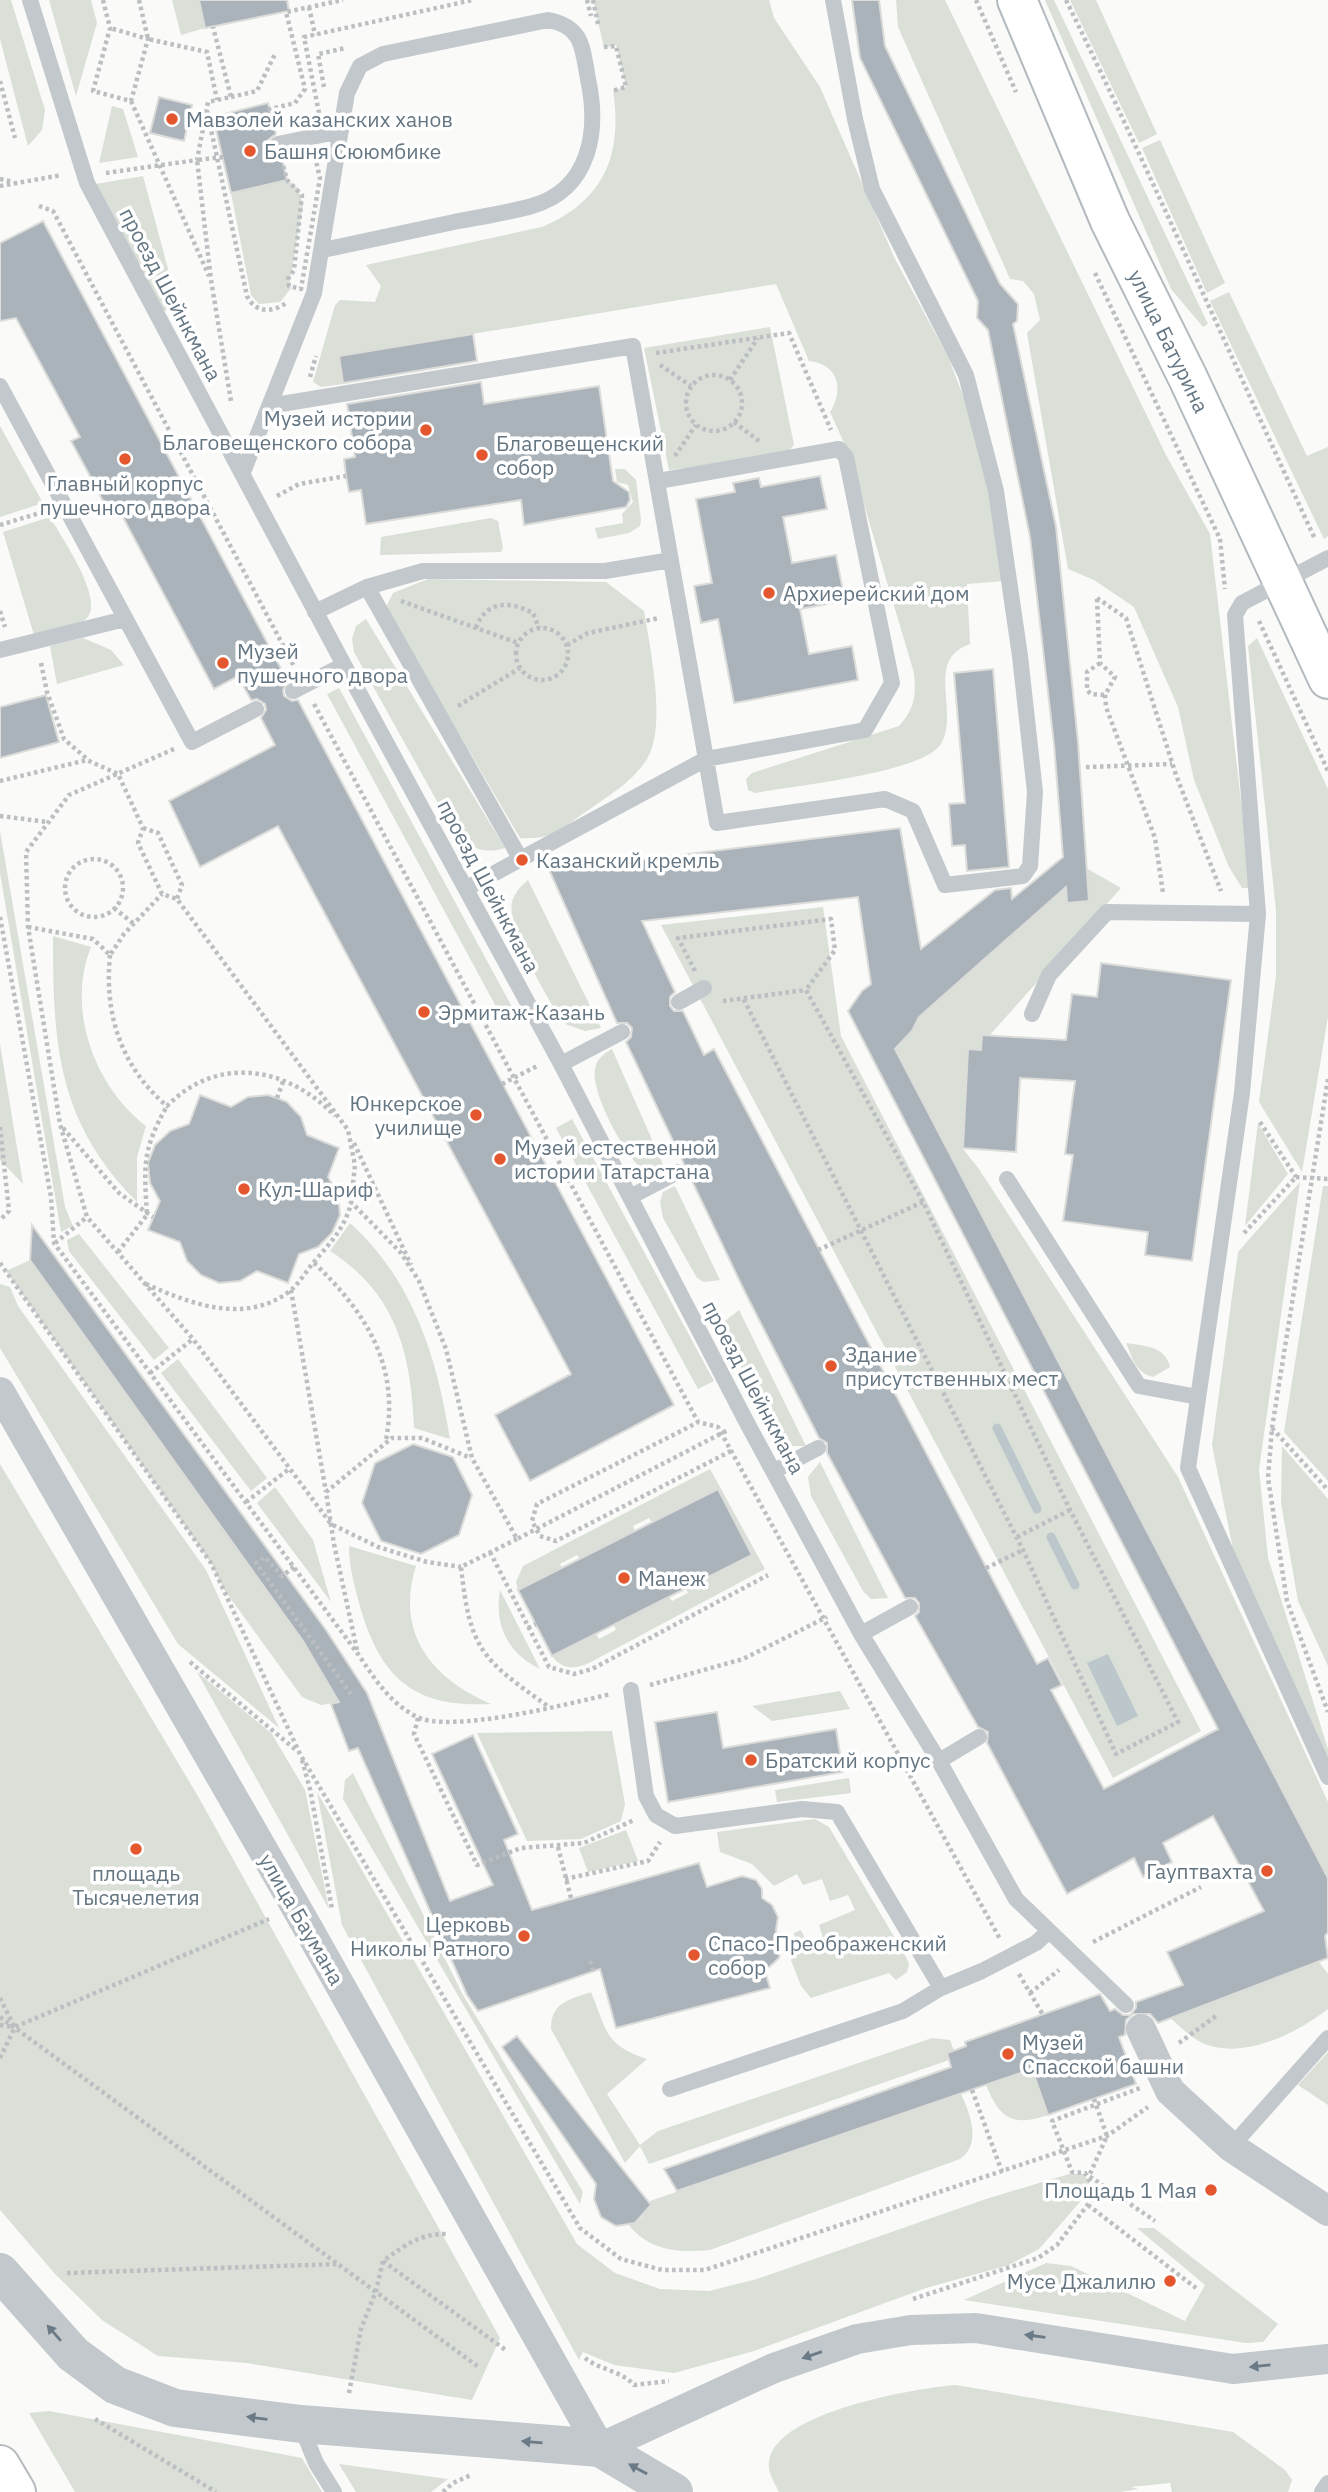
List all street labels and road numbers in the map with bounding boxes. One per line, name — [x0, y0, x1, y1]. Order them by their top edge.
street label: проезд Шейнкмана — [113, 202, 229, 386]
street label: улица Батурина — [1122, 265, 1216, 417]
street label: проезд Шейнкмана — [431, 794, 547, 978]
street label: проезд Шейнкмана — [696, 1295, 812, 1479]
street label: улица Баумана — [253, 1848, 351, 1990]

